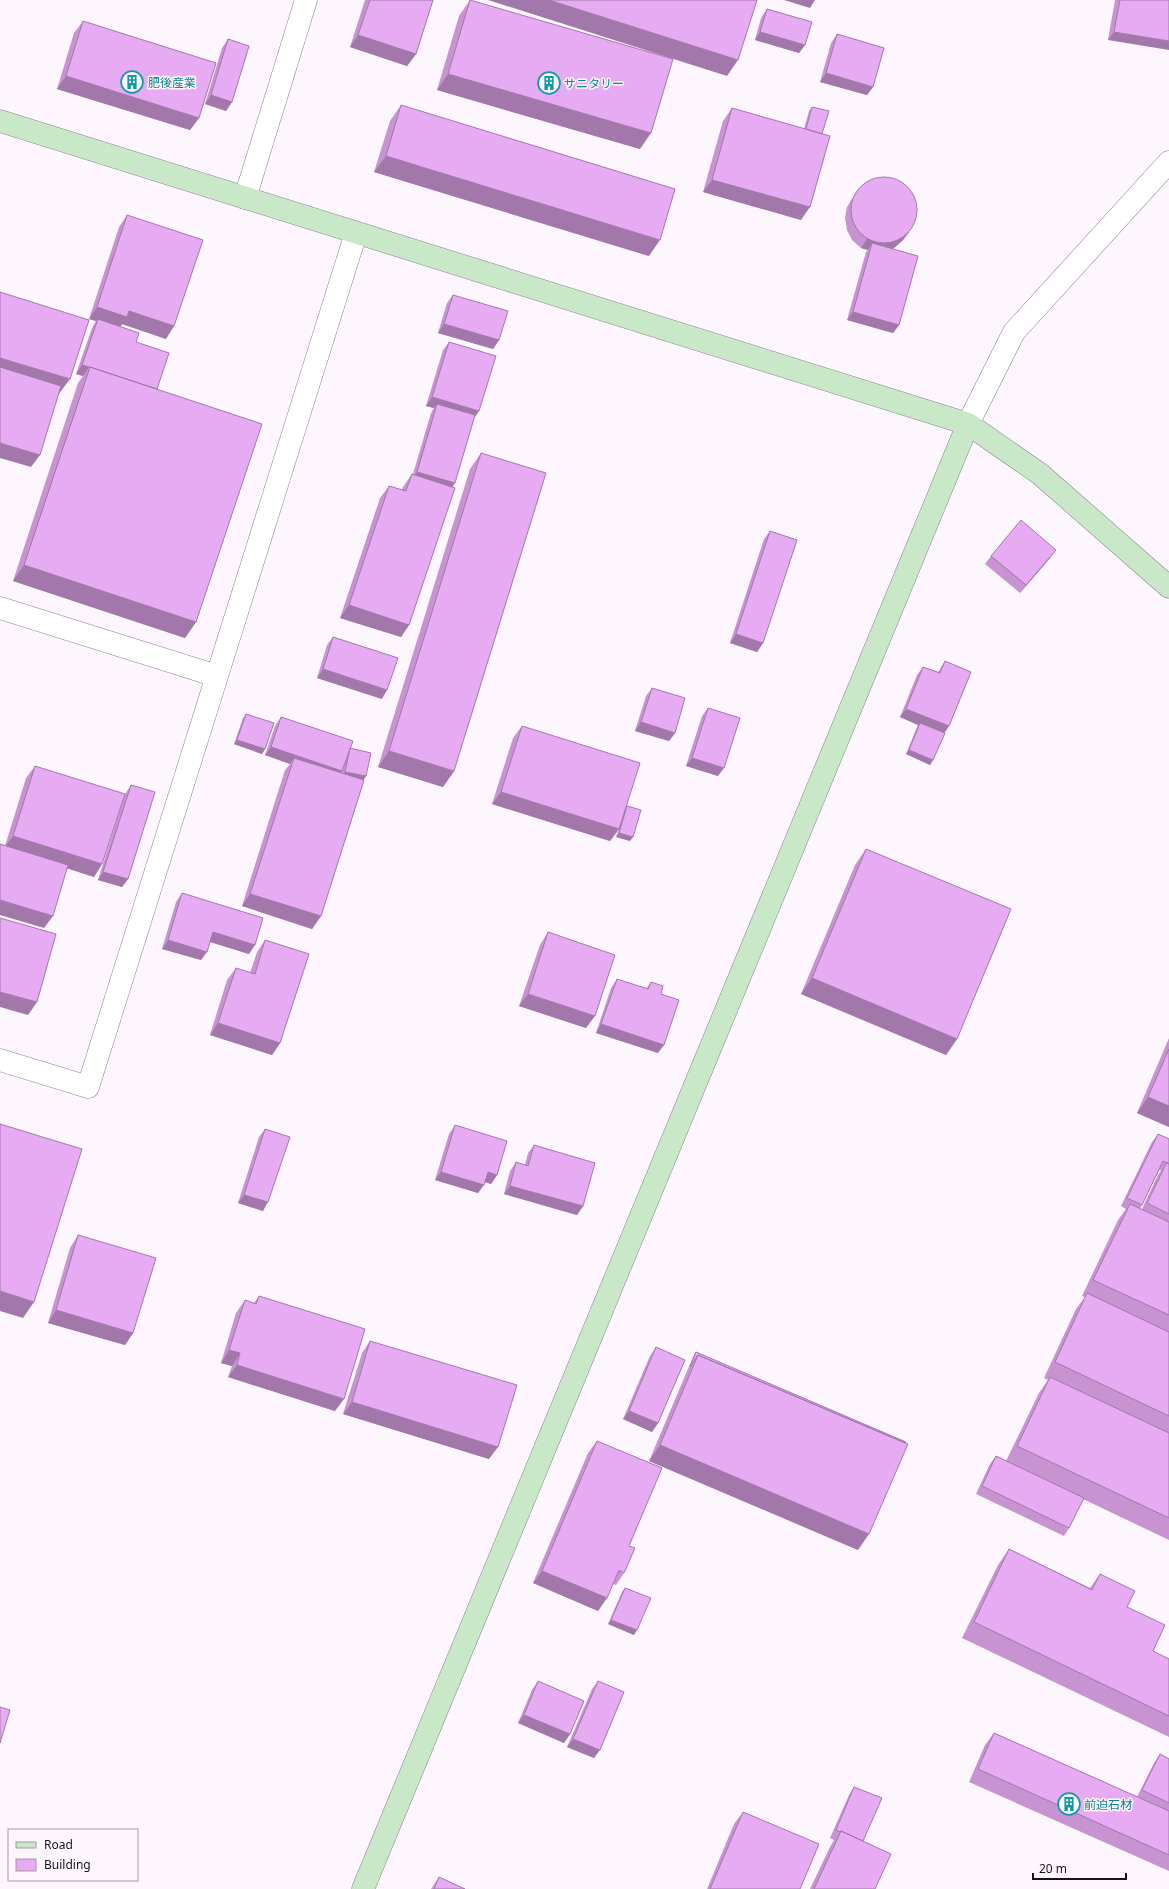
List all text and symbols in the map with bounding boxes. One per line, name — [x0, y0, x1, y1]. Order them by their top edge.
building icon: 肥後産業 — [119, 69, 145, 95]
building icon: サニタリー — [536, 70, 562, 96]
place label: 肥後産業 — [148, 74, 196, 91]
place label: サニタリー — [564, 75, 624, 92]
building icon: 前迫石材 — [1056, 1791, 1082, 1817]
place label: 前迫石材 — [1084, 1796, 1132, 1813]
legend — [8, 1829, 138, 1881]
text: Road — [44, 1836, 73, 1853]
scale bar — [1033, 1855, 1126, 1881]
text: Building — [44, 1856, 91, 1873]
text: 20 m — [1039, 1860, 1067, 1877]

